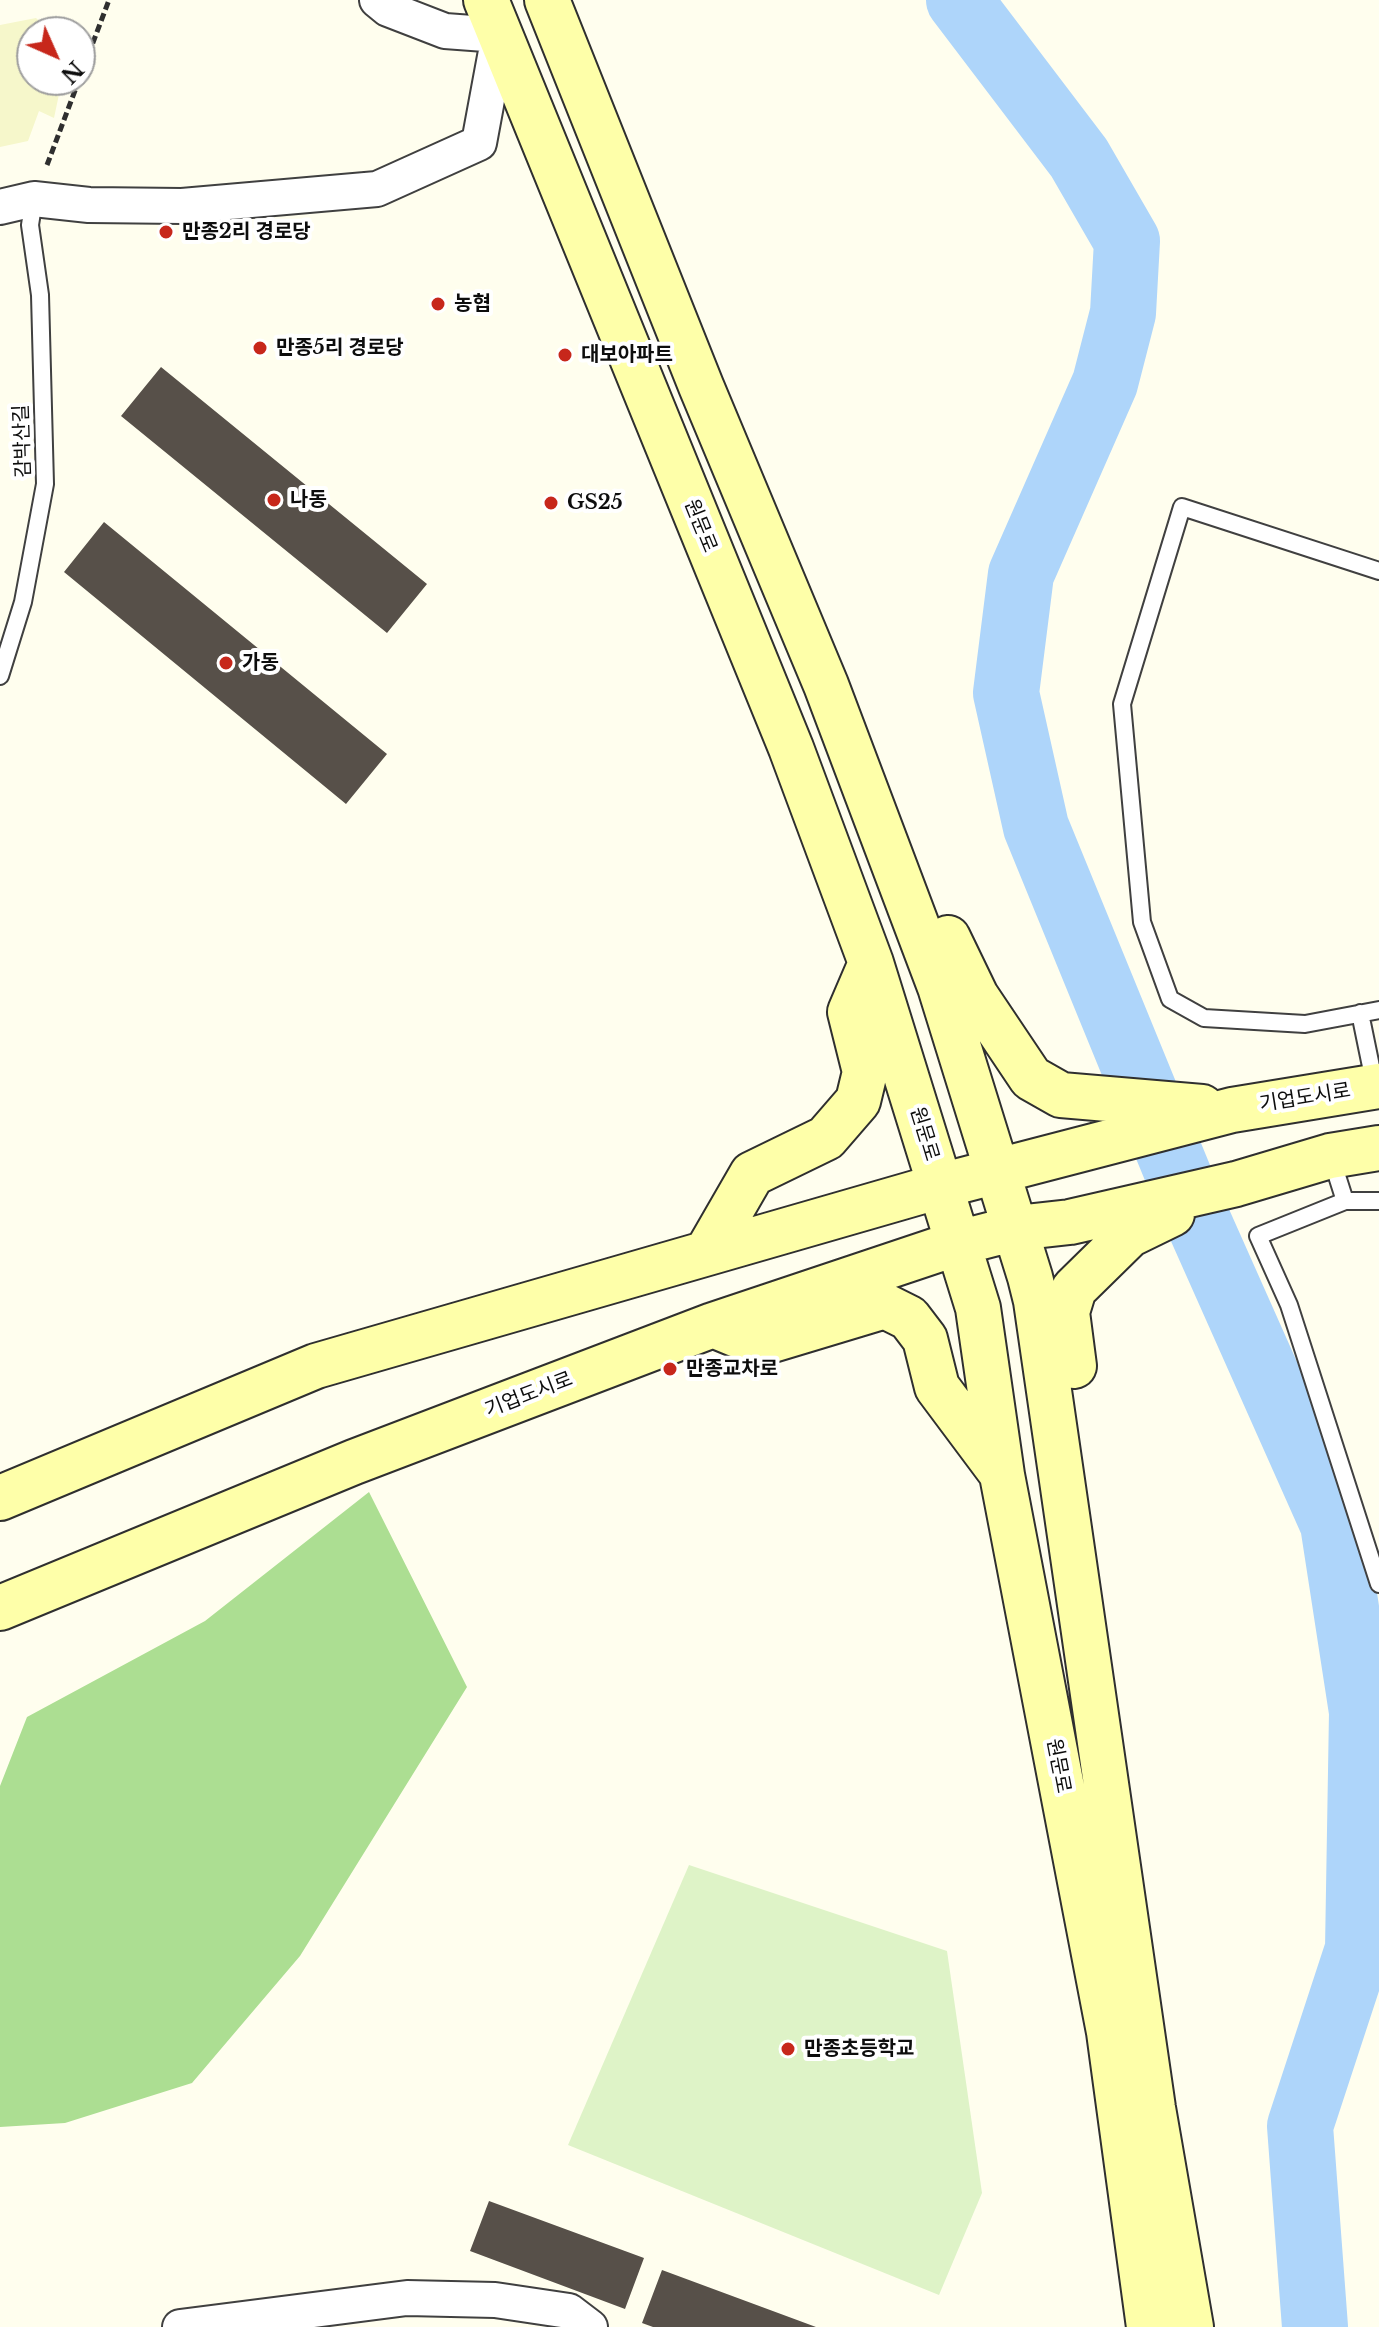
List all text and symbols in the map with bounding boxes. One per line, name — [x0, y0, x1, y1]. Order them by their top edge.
north arrow — [16, 16, 96, 96]
text: N — [55, 55, 89, 89]
place label: 만종2리 경로당 — [182, 220, 311, 244]
marker: 만종2리 경로당 — [157, 223, 175, 241]
place label: 농협 — [454, 292, 491, 316]
marker: 농협 — [429, 295, 447, 313]
place label: 만종5리 경로당 — [276, 336, 404, 360]
marker: 만종5리 경로당 — [251, 339, 269, 357]
place label: 대보아파트 — [581, 343, 673, 367]
marker: 대보아파트 — [556, 346, 574, 364]
street label: 감박산길 — [10, 404, 36, 478]
place label: 나동 — [290, 488, 327, 512]
marker: 나동 — [265, 491, 283, 509]
place label: GS25 — [567, 491, 623, 515]
marker: GS25 — [542, 494, 560, 512]
street label: 원문로 — [679, 496, 721, 556]
place label: 가동 — [242, 651, 279, 675]
marker: 가동 — [217, 654, 235, 672]
street label: 기업도시로 — [1258, 1079, 1352, 1117]
street label: 원문로 — [904, 1104, 944, 1164]
place label: 만종교차로 — [686, 1357, 778, 1381]
marker: 만종교차로 — [661, 1360, 679, 1378]
street label: 기업도시로 — [482, 1367, 576, 1423]
street label: 원문로 — [1041, 1737, 1075, 1795]
place label: 만종초등학교 — [804, 2037, 914, 2061]
marker: 만종초등학교 — [779, 2040, 797, 2058]

